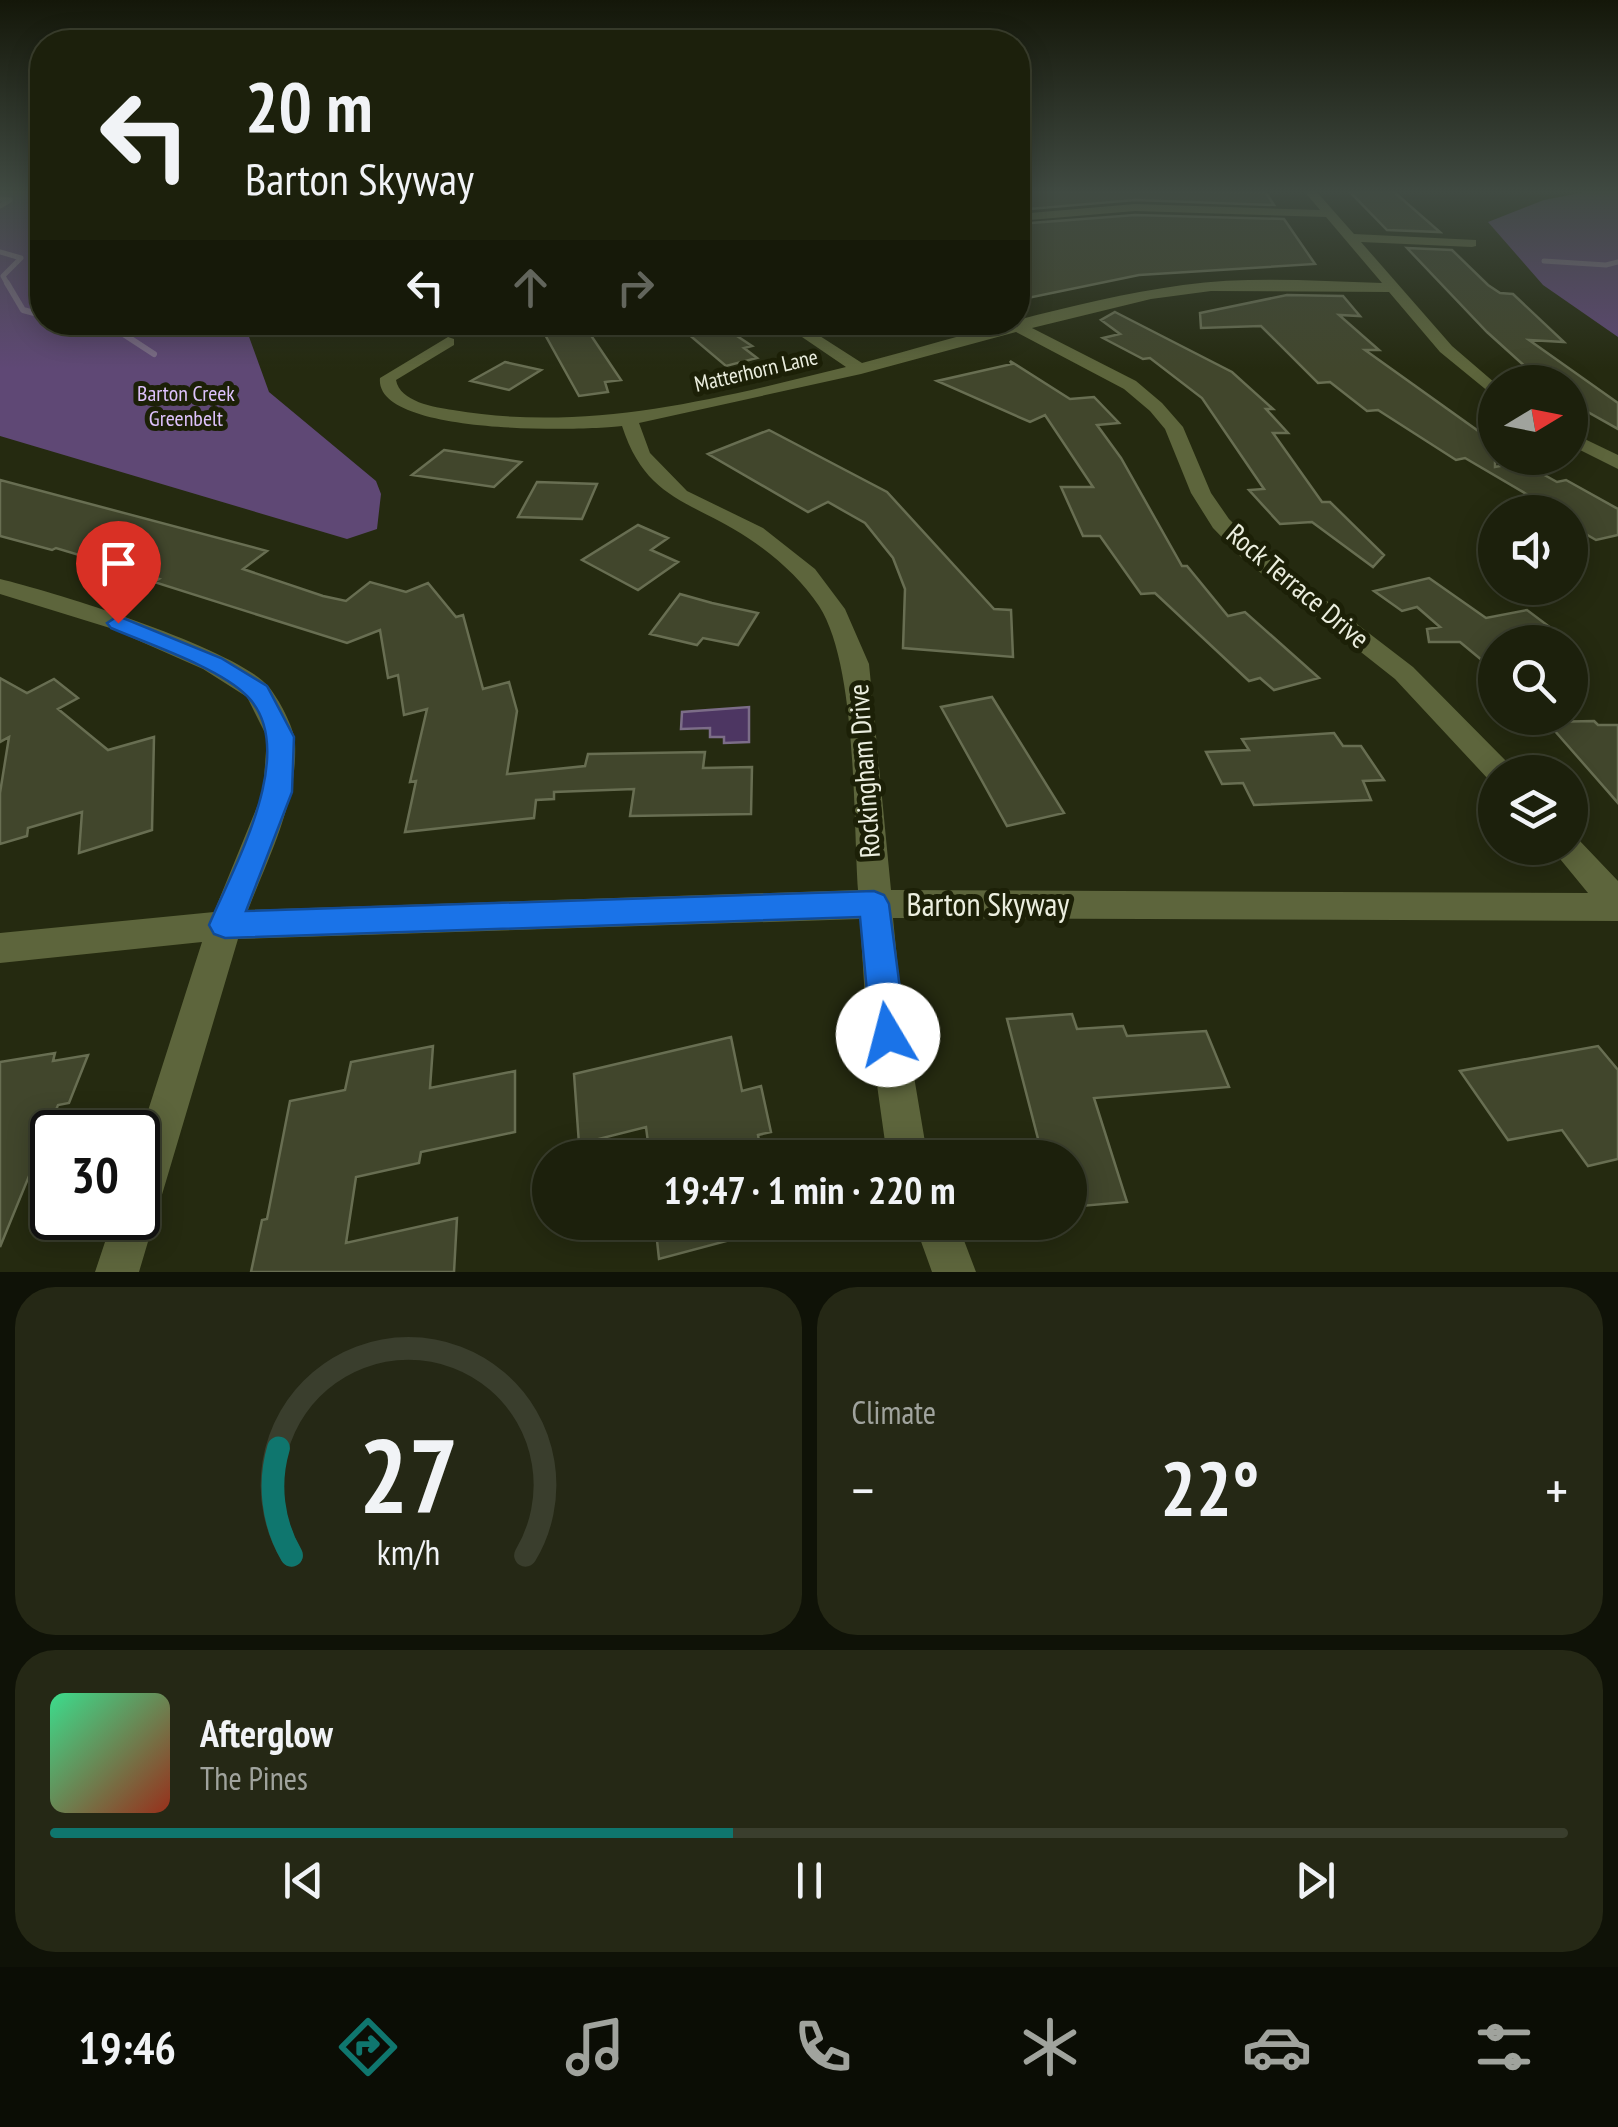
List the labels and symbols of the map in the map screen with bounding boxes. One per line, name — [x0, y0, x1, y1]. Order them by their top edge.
street label: Matterhorn Lane — [692, 342, 820, 398]
north arrow — [1478, 365, 1588, 475]
park label: Barton Creek Greenbelt — [137, 379, 235, 432]
street label: Rock Terrace Drive — [1219, 515, 1377, 656]
pin — [76, 521, 161, 624]
street label: Rockingham Drive — [839, 683, 888, 859]
street label: Barton Skyway — [907, 883, 1069, 925]
position arrow — [836, 983, 940, 1087]
speed limit sign: 30 — [30, 1110, 160, 1240]

